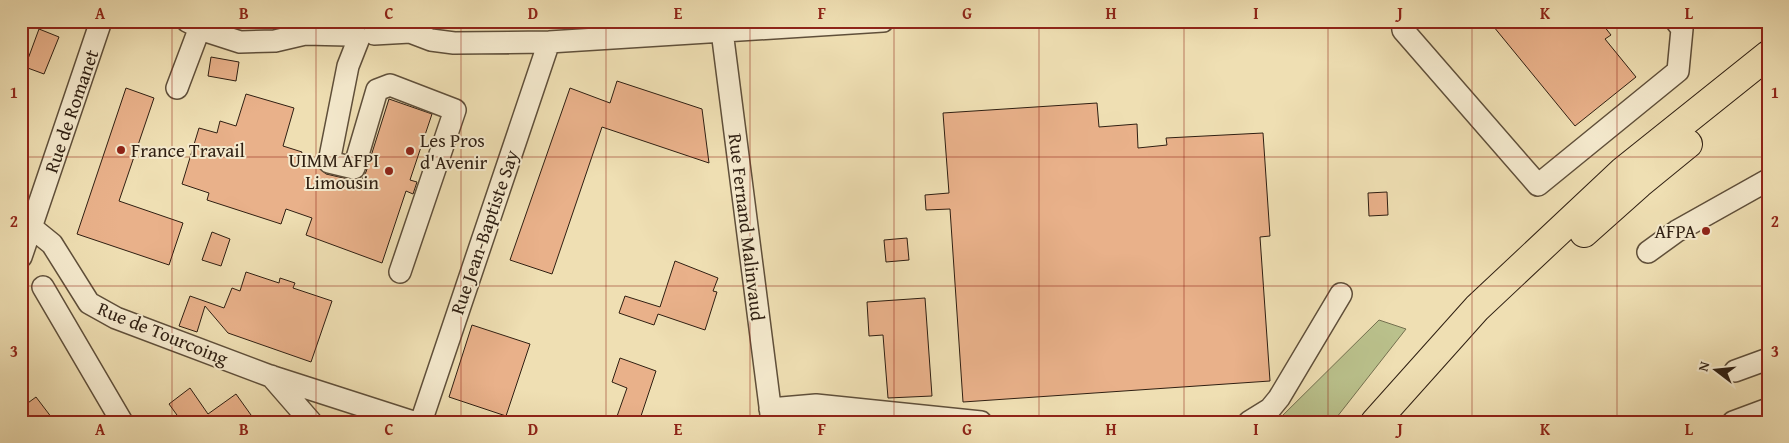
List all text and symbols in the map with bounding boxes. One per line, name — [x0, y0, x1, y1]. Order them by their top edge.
text: A — [95, 1, 106, 25]
text: B — [239, 1, 249, 25]
text: C — [384, 1, 394, 25]
text: D — [528, 1, 538, 25]
text: E — [674, 1, 683, 25]
text: F — [818, 1, 826, 25]
text: G — [962, 1, 972, 25]
text: H — [1105, 1, 1117, 25]
text: I — [1253, 1, 1259, 25]
text: J — [1394, 1, 1403, 25]
text: K — [1540, 1, 1551, 25]
text: L — [1685, 1, 1694, 25]
street label: Rue de Romanet — [37, 45, 105, 177]
text: 1 — [10, 80, 18, 104]
text: 1 — [1771, 80, 1779, 104]
place label: Les Pros d'Avenir — [420, 126, 488, 176]
street label: Rue Fernand Malinvaud — [722, 132, 772, 323]
place label: France Travail — [131, 136, 245, 164]
marker: France Travail — [115, 144, 127, 156]
marker: Les Pros d'Avenir — [404, 145, 416, 157]
street label: Rue Jean-Baptiste Say — [443, 145, 525, 318]
place label: UIMM AFPI Limousin — [288, 146, 379, 196]
marker: UIMM AFPI Limousin — [383, 165, 395, 177]
text: 2 — [10, 209, 18, 233]
text: 2 — [1771, 209, 1779, 233]
place label: AFPA — [1655, 217, 1696, 245]
marker: AFPA — [1700, 225, 1712, 237]
street label: Rue de Tourcoing — [94, 294, 233, 372]
text: 3 — [10, 339, 18, 363]
text: 3 — [1771, 339, 1779, 363]
north arrow — [1692, 346, 1742, 396]
text: N — [1693, 359, 1715, 374]
text: A — [95, 417, 106, 441]
text: B — [239, 417, 249, 441]
text: C — [384, 417, 394, 441]
text: D — [528, 417, 538, 441]
text: E — [674, 417, 683, 441]
text: F — [818, 417, 826, 441]
text: G — [962, 417, 972, 441]
text: H — [1105, 417, 1117, 441]
text: I — [1253, 417, 1259, 441]
text: J — [1394, 417, 1403, 441]
text: K — [1540, 417, 1551, 441]
text: L — [1685, 417, 1694, 441]

